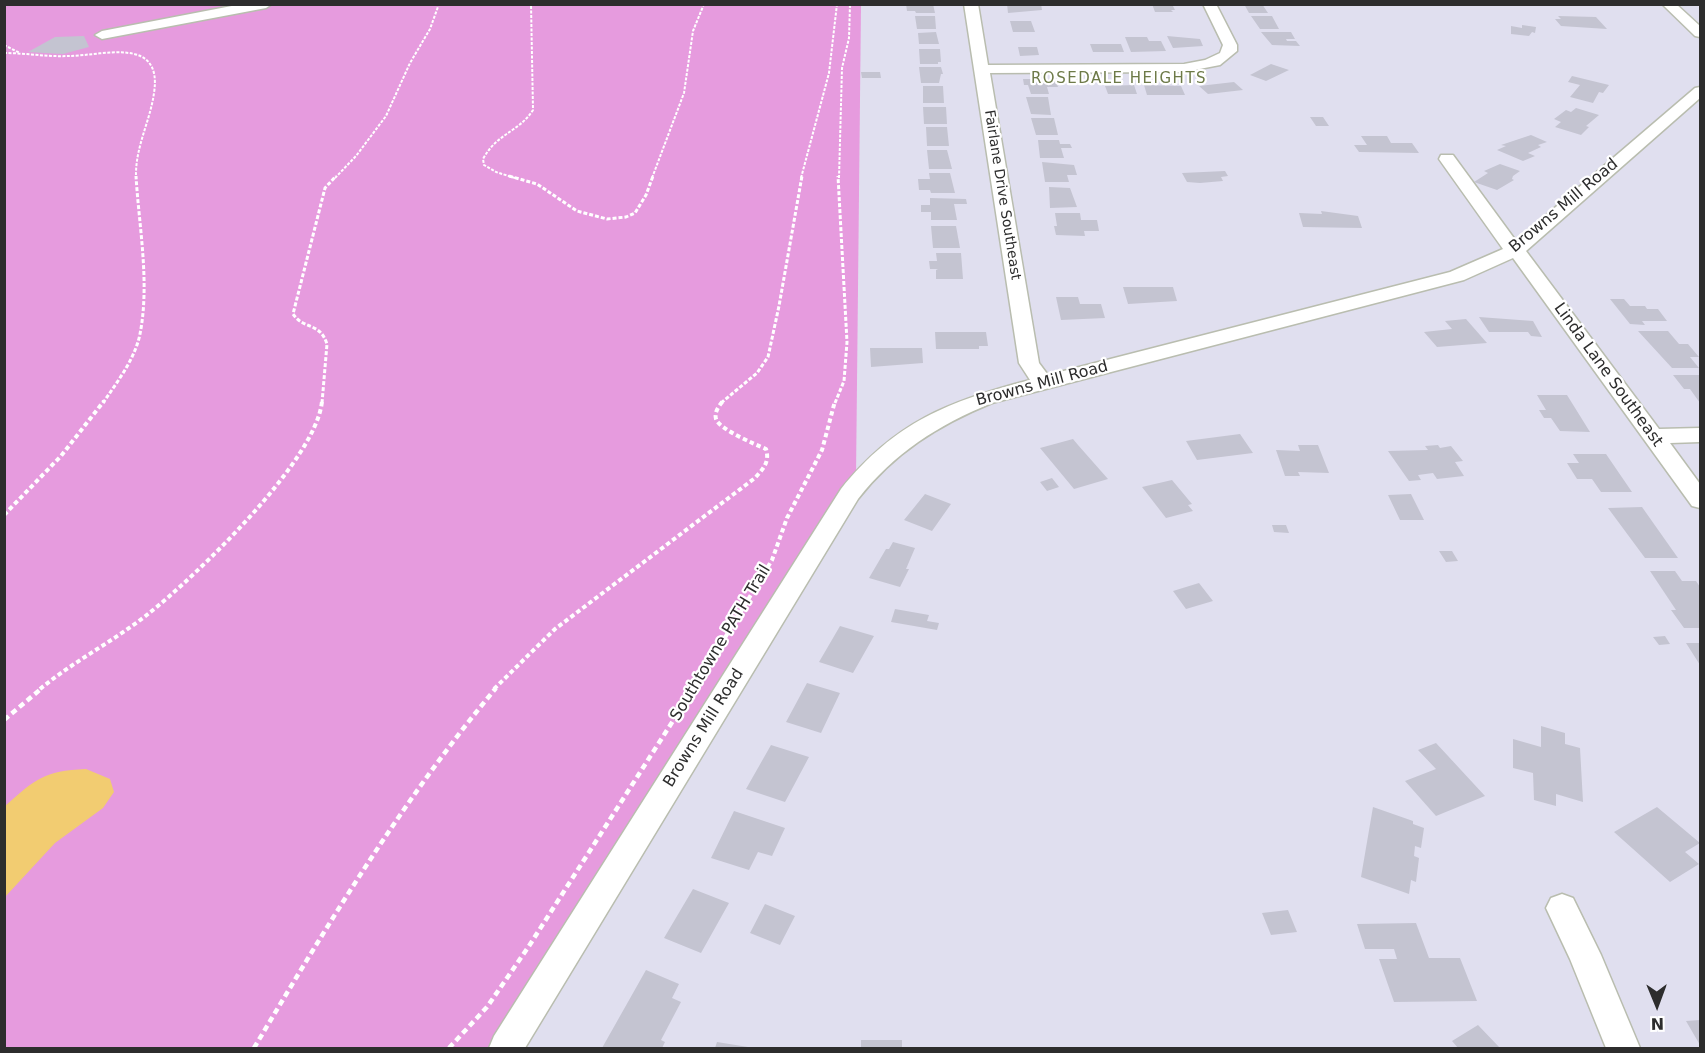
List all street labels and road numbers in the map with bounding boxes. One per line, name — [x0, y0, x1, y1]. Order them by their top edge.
street label: Fairlane Drive Southeast — [980, 109, 1024, 281]
street label: Browns Mill Road — [1506, 155, 1622, 257]
street label: Linda Lane Southeast — [1549, 299, 1667, 451]
street label: Browns Mill Road — [974, 357, 1110, 411]
street label: Southtowne PATH Trail — [667, 561, 775, 725]
street label: Browns Mill Road — [660, 665, 748, 791]

